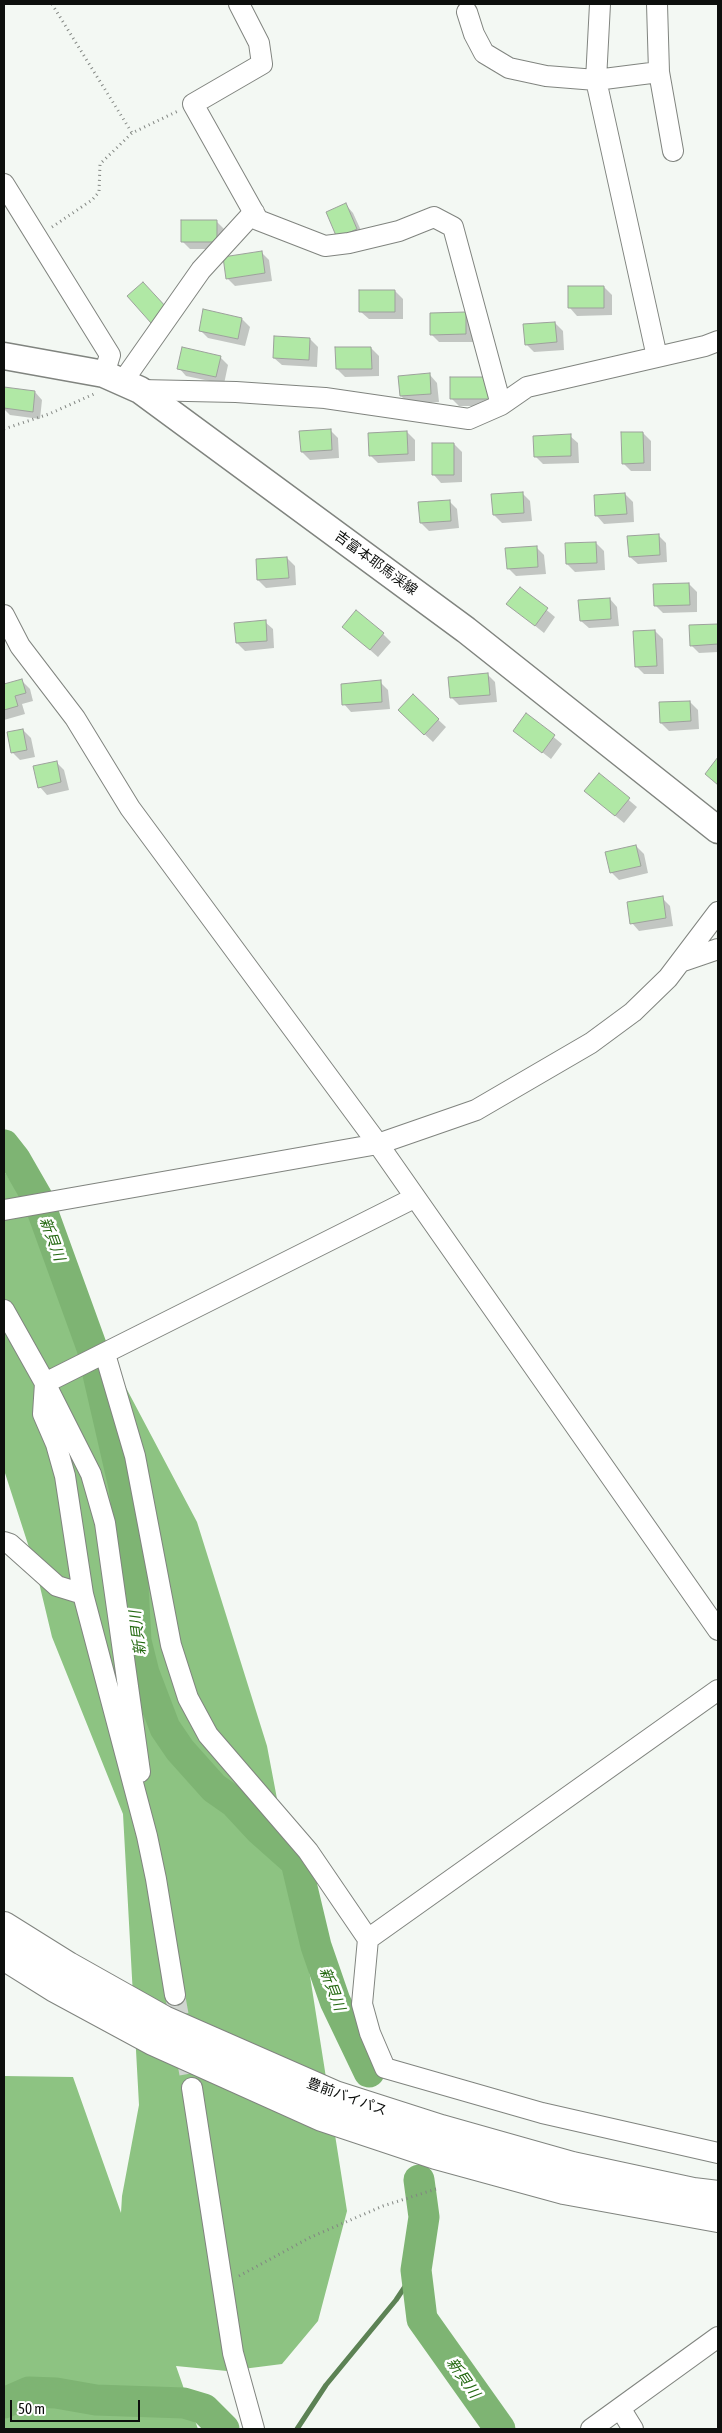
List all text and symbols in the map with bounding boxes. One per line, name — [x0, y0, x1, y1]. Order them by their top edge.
street label: 吉富本耶馬渓線 — [331, 527, 421, 599]
water label: 新貝川 — [36, 1215, 68, 1263]
water label: 新貝川 — [126, 1610, 150, 1656]
water label: 新貝川 — [316, 1965, 348, 2013]
street label: 豊前バイパス — [305, 2075, 389, 2119]
water label: 新貝川 — [443, 2354, 483, 2402]
scale bar — [12, 2390, 142, 2422]
text: 50 m — [18, 2400, 45, 2417]

